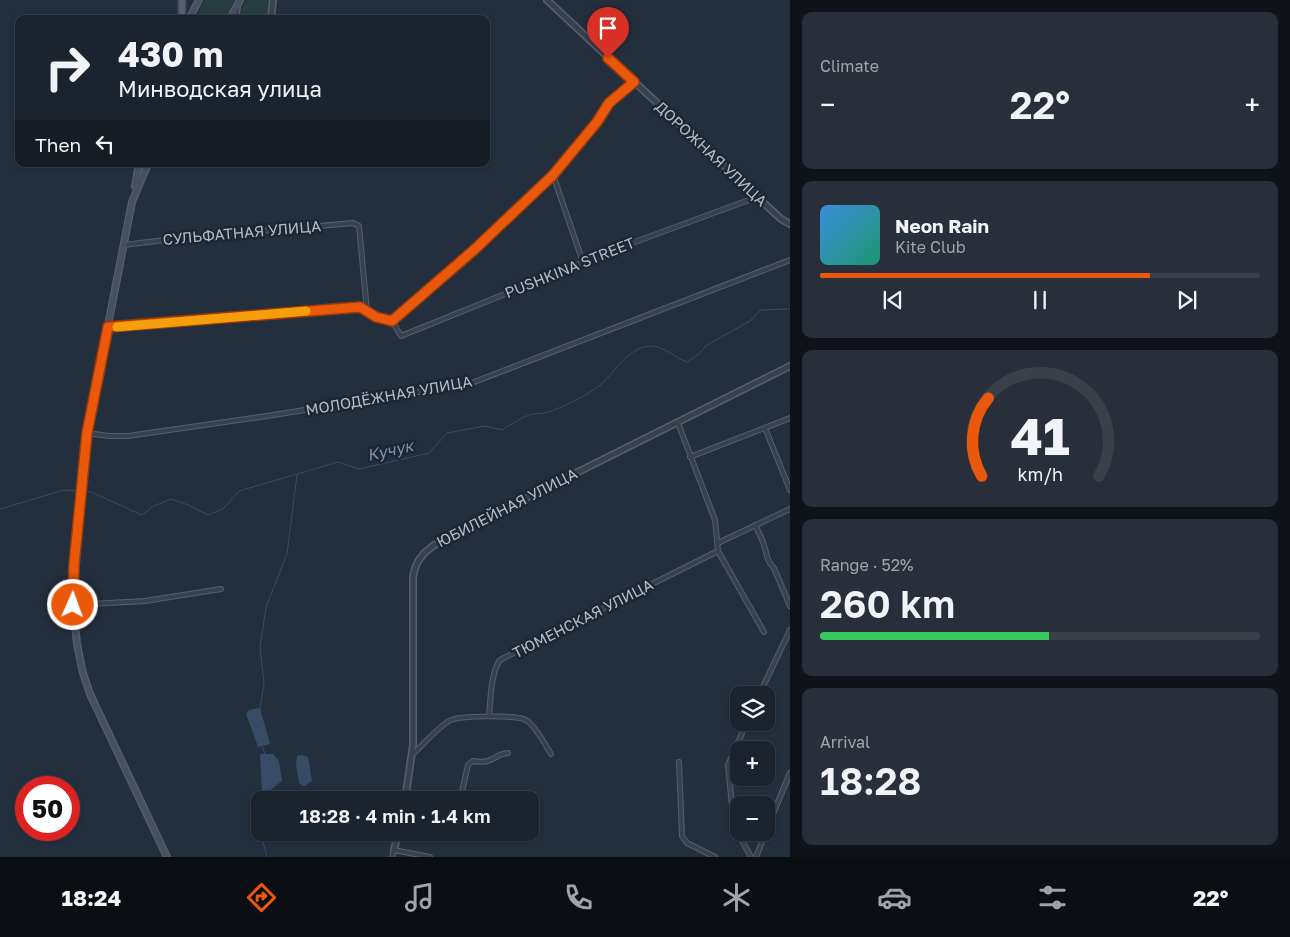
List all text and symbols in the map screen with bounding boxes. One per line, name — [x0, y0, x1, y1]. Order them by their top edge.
pin — [587, 7, 629, 58]
icon: arrive — [594, 14, 622, 42]
text: 430 m — [118, 33, 223, 75]
icon: right — [35, 35, 100, 100]
text: Climate — [820, 56, 879, 76]
text: Минводская улица — [118, 75, 322, 102]
text: 22° — [1010, 82, 1070, 127]
text: − — [820, 88, 835, 121]
text: + — [1245, 88, 1260, 121]
street label: ДОРОЖНАЯ УЛИЦА — [652, 97, 771, 210]
icon: left — [91, 130, 119, 158]
text: Then — [35, 133, 81, 156]
text: Neon Rain — [895, 214, 989, 237]
street label: СУЛЬФАТНАЯ УЛИЦА — [162, 216, 322, 248]
street label: PUSHKINA STREET — [502, 233, 637, 301]
text: Kite Club — [895, 237, 966, 257]
icon: previous — [879, 286, 907, 314]
icon: pause — [1026, 286, 1054, 314]
icon: next — [1173, 286, 1201, 314]
street label: МОЛОДЁЖНАЯ УЛИЦА — [304, 372, 473, 419]
text: 41 — [1010, 404, 1070, 466]
water label: Кучук — [365, 435, 417, 465]
text: km/h — [1017, 463, 1063, 485]
street label: ЮБИЛЕЙНАЯ УЛИЦА — [433, 464, 580, 550]
text: Range · 52% — [820, 555, 914, 575]
street label: ТЮМЕНСКАЯ УЛИЦА — [509, 575, 656, 661]
position arrow — [46, 578, 98, 630]
text: 260 km — [820, 581, 955, 626]
map controls — [730, 686, 775, 841]
button: layers — [730, 686, 775, 731]
text: Arrival — [820, 732, 870, 752]
button: + — [730, 741, 775, 786]
text: 18:28 — [820, 758, 922, 803]
speed limit sign: 50 — [15, 776, 80, 841]
button: − — [730, 796, 775, 841]
text: 18:28 · 4 min · 1.4 km — [299, 804, 491, 827]
icon: directions — [244, 880, 279, 915]
icon: music — [402, 880, 437, 915]
icon: phone — [561, 880, 596, 915]
icon: climate — [719, 880, 754, 915]
icon: car — [877, 880, 912, 915]
icon: filters — [1035, 880, 1070, 915]
text: 18:24 — [62, 884, 121, 911]
text: 22° — [1193, 884, 1228, 911]

